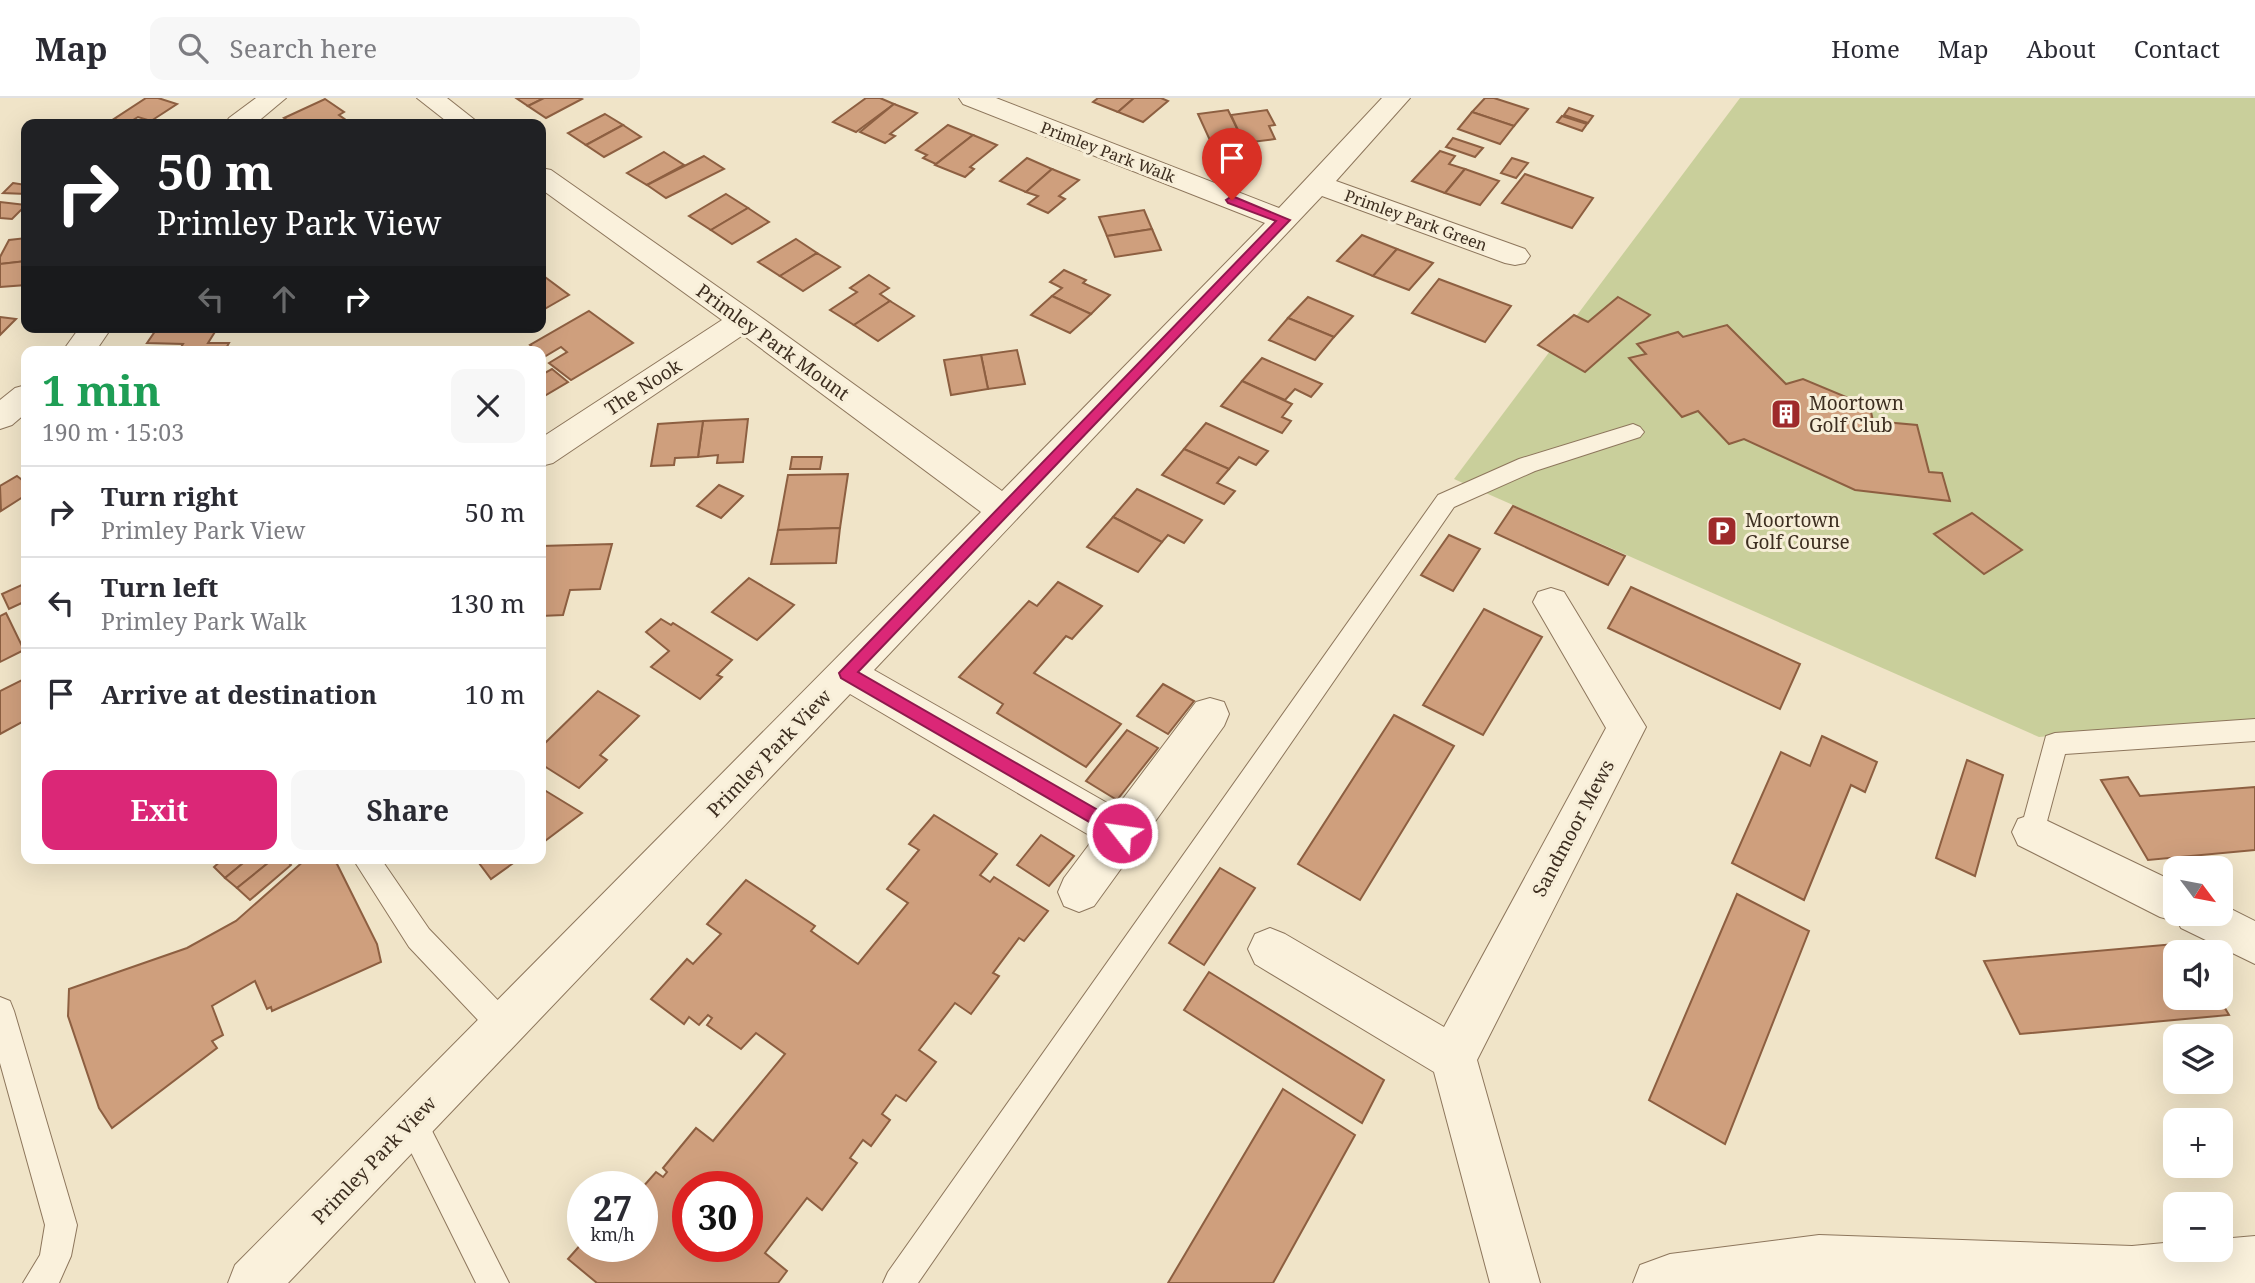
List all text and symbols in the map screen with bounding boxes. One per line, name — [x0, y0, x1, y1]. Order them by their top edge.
search box — [150, 17, 640, 80]
text: Map — [35, 26, 108, 71]
icon: search — [174, 29, 212, 67]
text: Search here — [230, 30, 377, 66]
text: Home — [1831, 32, 1900, 65]
text: Map — [1938, 32, 1989, 65]
text: About — [2027, 32, 2096, 65]
text: Contact — [2134, 32, 2220, 65]
street label: Primley Park Walk — [1037, 116, 1179, 188]
pin — [1202, 128, 1262, 200]
text: 50 m — [157, 138, 273, 204]
icon: arrive — [1213, 139, 1251, 177]
icon: right — [42, 147, 133, 238]
street label: Primley Park Green — [1342, 184, 1490, 256]
text: Primley Park View — [157, 201, 441, 244]
street label: Primley Park Mount — [691, 278, 855, 407]
icon: left — [192, 280, 230, 318]
icon: ahead — [265, 280, 303, 318]
icon: right — [338, 280, 376, 318]
street label: The Nook — [600, 352, 687, 421]
text: 1 min — [42, 361, 161, 418]
button: close — [451, 369, 525, 443]
place label: Moortown Golf Club — [1809, 390, 1904, 438]
building icon: Moortown Golf Club — [1769, 397, 1803, 431]
text: 190 m · 15:03 — [42, 416, 184, 448]
text: Turn right — [101, 478, 238, 514]
icon: right — [42, 493, 80, 531]
text: 50 m — [465, 494, 525, 530]
place label: Moortown Golf Course — [1745, 507, 1850, 555]
text: Primley Park View — [101, 514, 305, 546]
parking icon: Moortown Golf Course — [1705, 514, 1739, 548]
text: Turn left — [101, 569, 218, 605]
icon: left — [42, 584, 80, 622]
text: 130 m — [450, 585, 525, 621]
text: Primley Park Walk — [101, 605, 306, 637]
icon: arrive — [42, 675, 80, 713]
text: Arrive at destination — [101, 676, 377, 712]
text: 10 m — [465, 676, 525, 712]
street label: Primley Park View — [701, 683, 837, 823]
street label: Sandmoor Mews — [1526, 755, 1620, 901]
button: Exit — [42, 770, 277, 850]
button: Share — [291, 770, 525, 850]
position arrow — [1085, 796, 1159, 870]
north arrow — [2163, 856, 2233, 926]
map controls — [2163, 856, 2233, 1262]
button: sound — [2163, 940, 2233, 1010]
button: layers — [2163, 1024, 2233, 1094]
street label: Primley Park View — [306, 1090, 442, 1230]
button: + — [2163, 1108, 2233, 1178]
speed limit sign: 30 — [672, 1171, 763, 1262]
text: 27 — [593, 1184, 632, 1231]
button: − — [2163, 1192, 2233, 1262]
text: km/h — [590, 1222, 635, 1246]

